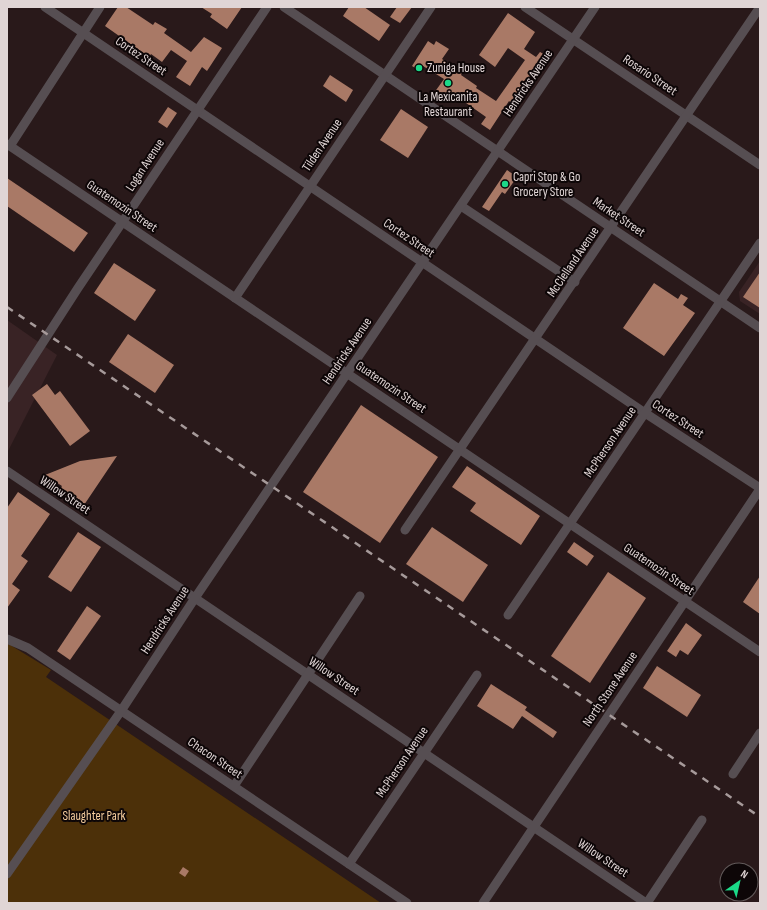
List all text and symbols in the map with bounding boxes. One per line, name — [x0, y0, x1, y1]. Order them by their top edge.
street label: Cortez Street — [112, 33, 170, 79]
street label: Hendricks Avenue — [500, 46, 556, 120]
street label: Rosario Street — [620, 51, 680, 99]
place label: Zuniga House — [427, 60, 485, 76]
marker: Zuniga House — [414, 63, 424, 73]
marker: La Mexicanita Restaurant — [443, 78, 453, 88]
place label: La Mexicanita Restaurant — [419, 89, 477, 120]
street label: Tilden Avenue — [299, 116, 345, 174]
street label: Logan Avenue — [122, 136, 168, 194]
place label: Capri Stop & Go Grocery Store — [513, 169, 581, 200]
street label: Guatemozin Street — [84, 176, 160, 236]
marker: Capri Stop & Go Grocery Store — [500, 179, 510, 189]
street label: Market Street — [590, 194, 648, 240]
street label: Cortez Street — [380, 215, 438, 261]
street label: McClelland Avenue — [544, 224, 602, 300]
street label: Hendricks Avenue — [319, 314, 375, 388]
street label: Guatemozin Street — [353, 357, 429, 417]
street label: Cortez Street — [649, 396, 707, 442]
street label: McPherson Avenue — [580, 403, 640, 481]
street label: Willow Street — [37, 472, 93, 518]
street label: Guatemozin Street — [621, 539, 697, 599]
street label: Hendricks Avenue — [137, 583, 193, 657]
street label: North Stone Avenue — [579, 648, 641, 730]
street label: Willow Street — [306, 653, 362, 699]
street label: McPherson Avenue — [372, 723, 432, 801]
street label: Chacon Street — [185, 734, 245, 782]
park label: Slaughter Park — [62, 808, 126, 824]
street label: Willow Street — [575, 835, 631, 881]
north arrow — [719, 862, 759, 902]
text: N — [738, 867, 750, 881]

